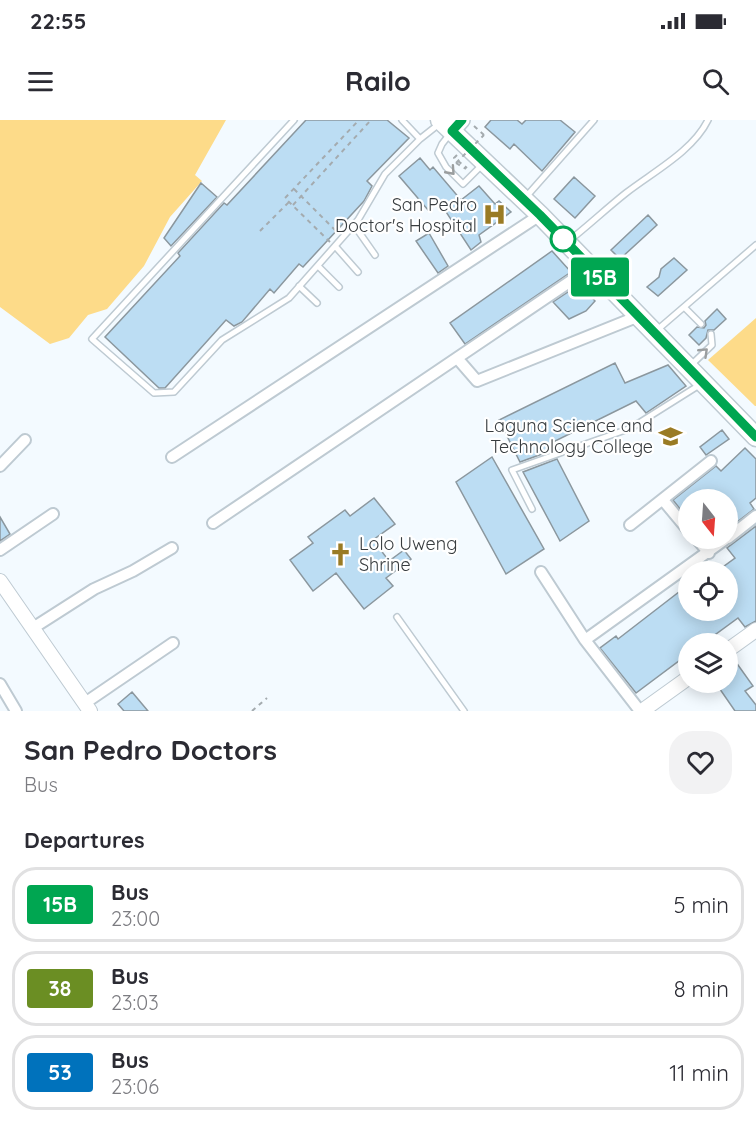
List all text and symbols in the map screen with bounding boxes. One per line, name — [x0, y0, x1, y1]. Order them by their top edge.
text: 22:55 — [30, 7, 86, 35]
text: Railo — [345, 64, 411, 98]
icon: menu — [24, 65, 57, 98]
icon: search — [699, 65, 732, 98]
one-way arrow — [444, 164, 455, 175]
place label: San Pedro Doctor's Hospital — [335, 193, 477, 237]
hospital icon: San Pedro Doctor's Hospital — [482, 202, 508, 228]
unlabelled marker — [550, 226, 576, 252]
line badge: 15B — [566, 258, 634, 296]
text: 15B — [583, 264, 617, 290]
one-way arrow — [698, 348, 708, 359]
place label: Laguna Science and Technology College — [484, 414, 653, 458]
school or university icon: Laguna Science and Technology College — [658, 423, 684, 449]
north arrow — [678, 489, 738, 549]
map controls — [678, 489, 738, 693]
place label: Lolo Uweng Shrine — [359, 532, 457, 576]
church icon: Lolo Uweng Shrine — [328, 541, 354, 567]
button: locate — [678, 561, 738, 621]
button: layers — [678, 633, 738, 693]
button: heart — [669, 731, 732, 794]
text: San Pedro Doctors — [24, 732, 277, 767]
text: Bus — [24, 772, 58, 797]
text: Departures — [24, 826, 145, 854]
text: Bus — [111, 878, 149, 906]
text: 15B — [43, 891, 77, 917]
text: 5 min — [674, 891, 729, 919]
text: 23:00 — [111, 906, 160, 931]
text: Bus — [111, 962, 149, 990]
text: 38 — [49, 975, 71, 1001]
text: 8 min — [674, 975, 729, 1003]
text: 23:03 — [111, 990, 159, 1015]
text: Bus — [111, 1046, 149, 1074]
text: 53 — [48, 1059, 72, 1085]
text: 11 min — [669, 1059, 729, 1087]
text: 23:06 — [111, 1074, 159, 1099]

